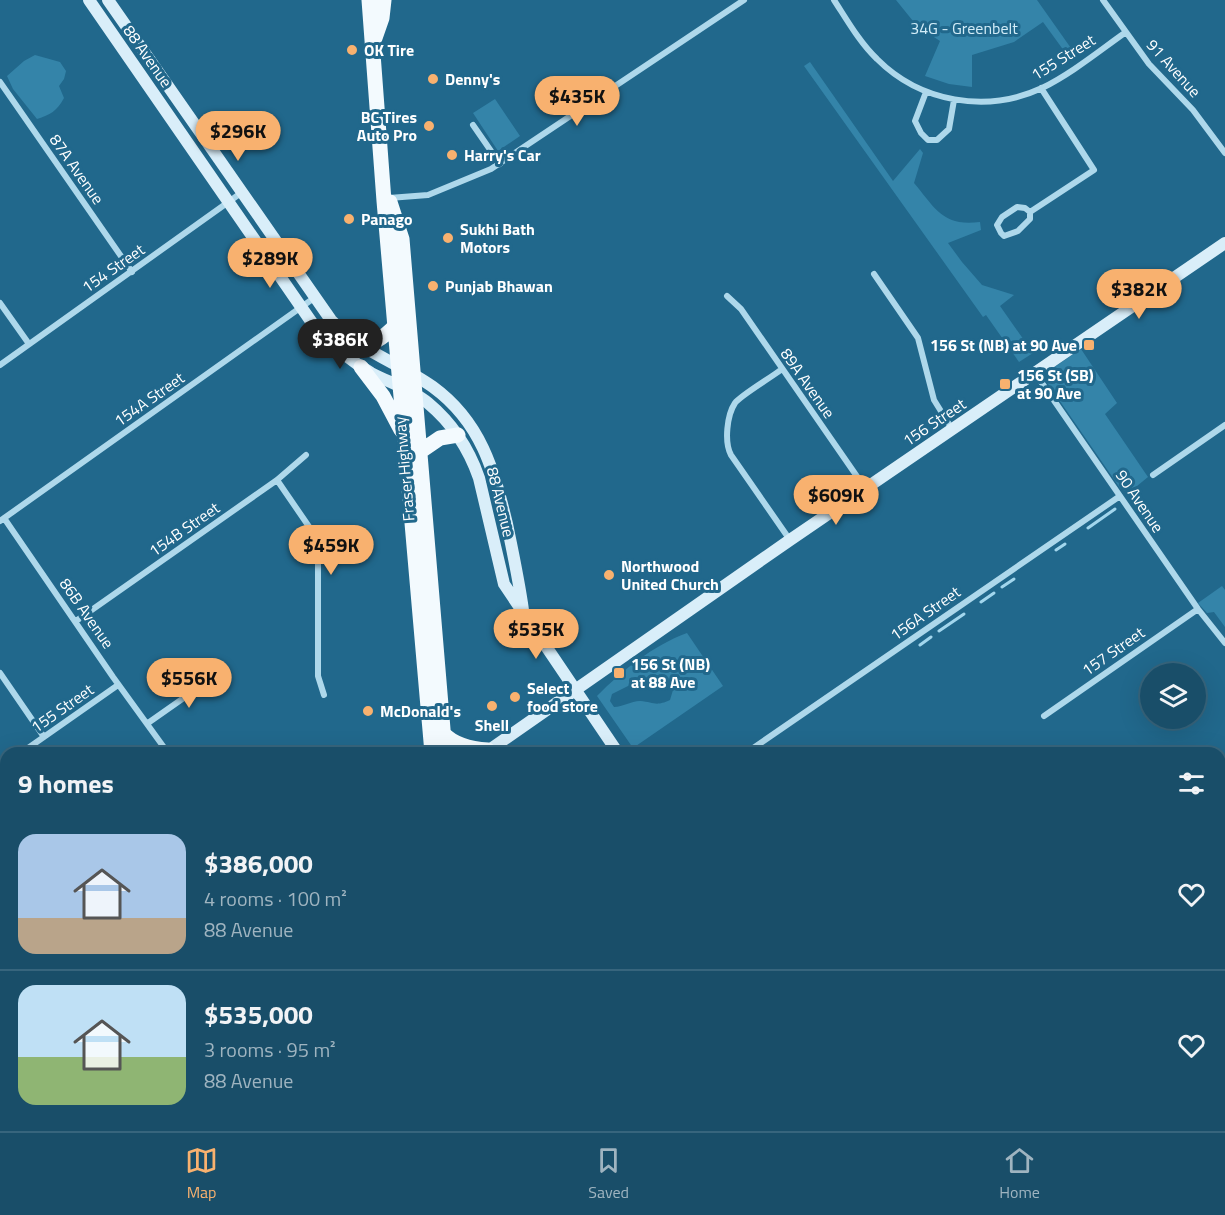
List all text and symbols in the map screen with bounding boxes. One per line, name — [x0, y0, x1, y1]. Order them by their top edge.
park label: 34G - Greenbelt — [910, 16, 1018, 40]
street label: 88 Avenue — [118, 20, 178, 92]
street label: 155 Street — [1026, 28, 1100, 86]
street label: 91 Avenue — [1141, 33, 1207, 103]
place label: OK Tire — [364, 38, 414, 62]
marker: OK Tire — [345, 43, 359, 57]
place label: Denny's — [445, 67, 500, 91]
marker: Denny's — [426, 72, 440, 86]
pin: $435K — [535, 76, 619, 127]
text: $435K — [549, 80, 605, 111]
place label: BC Tires Auto Pro — [357, 105, 417, 147]
pin: $296K — [196, 111, 280, 162]
text: $296K — [210, 115, 266, 146]
marker: BC Tires Auto Pro — [422, 119, 436, 133]
street label: 87A Avenue — [44, 129, 110, 209]
place label: Harry's Car — [464, 143, 541, 167]
marker: Harry's Car — [445, 148, 459, 162]
place label: Panago — [361, 207, 413, 231]
marker: Panago — [342, 212, 356, 226]
place label: Sukhi Bath Motors — [460, 217, 535, 259]
marker: Sukhi Bath Motors — [441, 231, 455, 245]
street label: 154 Street — [77, 237, 150, 298]
pin: $289K — [228, 238, 312, 289]
text: $289K — [242, 242, 298, 273]
pin: $382K — [1097, 269, 1181, 320]
text: $382K — [1111, 273, 1167, 304]
place label: Punjab Bhawan — [445, 274, 553, 298]
marker: Punjab Bhawan — [426, 279, 440, 293]
pin: $386K — [298, 319, 382, 370]
text: $386K — [312, 323, 368, 354]
place label: 156 St (NB) at 90 Ave — [930, 333, 1077, 357]
marker: 156 St (NB) at 90 Ave — [1082, 338, 1096, 352]
street label: 89A Avenue — [775, 343, 841, 423]
place label: 156 St (SB) at 90 Ave — [1017, 363, 1094, 405]
street label: 154A Street — [109, 366, 189, 432]
marker: 156 St (SB) at 90 Ave — [998, 377, 1012, 391]
street label: 156 Street — [898, 392, 971, 452]
street label: Fraser Highway — [387, 415, 421, 522]
street label: 88 Avenue — [481, 464, 521, 540]
street label: 90 Avenue — [1110, 465, 1170, 537]
pin: $609K — [794, 475, 878, 526]
text: $609K — [808, 479, 864, 510]
street label: 154B Street — [144, 496, 225, 562]
pin: $459K — [289, 525, 373, 576]
text: $459K — [303, 529, 359, 560]
place label: Northwood United Church — [621, 554, 719, 596]
marker: Northwood United Church — [602, 568, 616, 582]
street label: 86B Avenue — [54, 573, 120, 653]
street label: 156A Street — [885, 580, 965, 646]
pin: $535K — [494, 609, 578, 660]
text: $535K — [508, 613, 564, 644]
street label: 157 Street — [1077, 620, 1150, 681]
place label: 156 St (NB) at 88 Ave — [631, 652, 710, 694]
pin: $556K — [147, 658, 231, 709]
text: $556K — [161, 662, 217, 693]
map controls — [1140, 663, 1206, 729]
button: layers — [1140, 663, 1206, 729]
marker: 156 St (NB) at 88 Ave — [612, 666, 626, 680]
place label: Select food store — [527, 676, 598, 718]
street label: 155 Street — [26, 677, 99, 738]
marker: Select food store — [508, 690, 522, 704]
place label: McDonald's — [380, 699, 461, 723]
marker: Shell — [485, 699, 499, 713]
marker: McDonald's — [361, 704, 375, 718]
place label: Shell — [475, 713, 509, 737]
text: 9 homes — [18, 764, 114, 803]
icon: filters — [1175, 767, 1208, 800]
text: $386,000 — [204, 844, 313, 883]
icon: home — [66, 858, 138, 930]
icon: heart — [1175, 878, 1208, 911]
text: 4 rooms · 100 m² — [204, 883, 347, 914]
text: 88 Avenue — [204, 914, 293, 945]
text: $535,000 — [204, 995, 313, 1034]
icon: home — [66, 1009, 138, 1081]
icon: heart — [1175, 1029, 1208, 1062]
text: 3 rooms · 95 m² — [204, 1034, 336, 1065]
text: 88 Avenue — [204, 1065, 293, 1096]
tab: Map — [185, 1144, 218, 1204]
tab: Saved — [588, 1144, 629, 1204]
tab: Home — [999, 1144, 1040, 1204]

